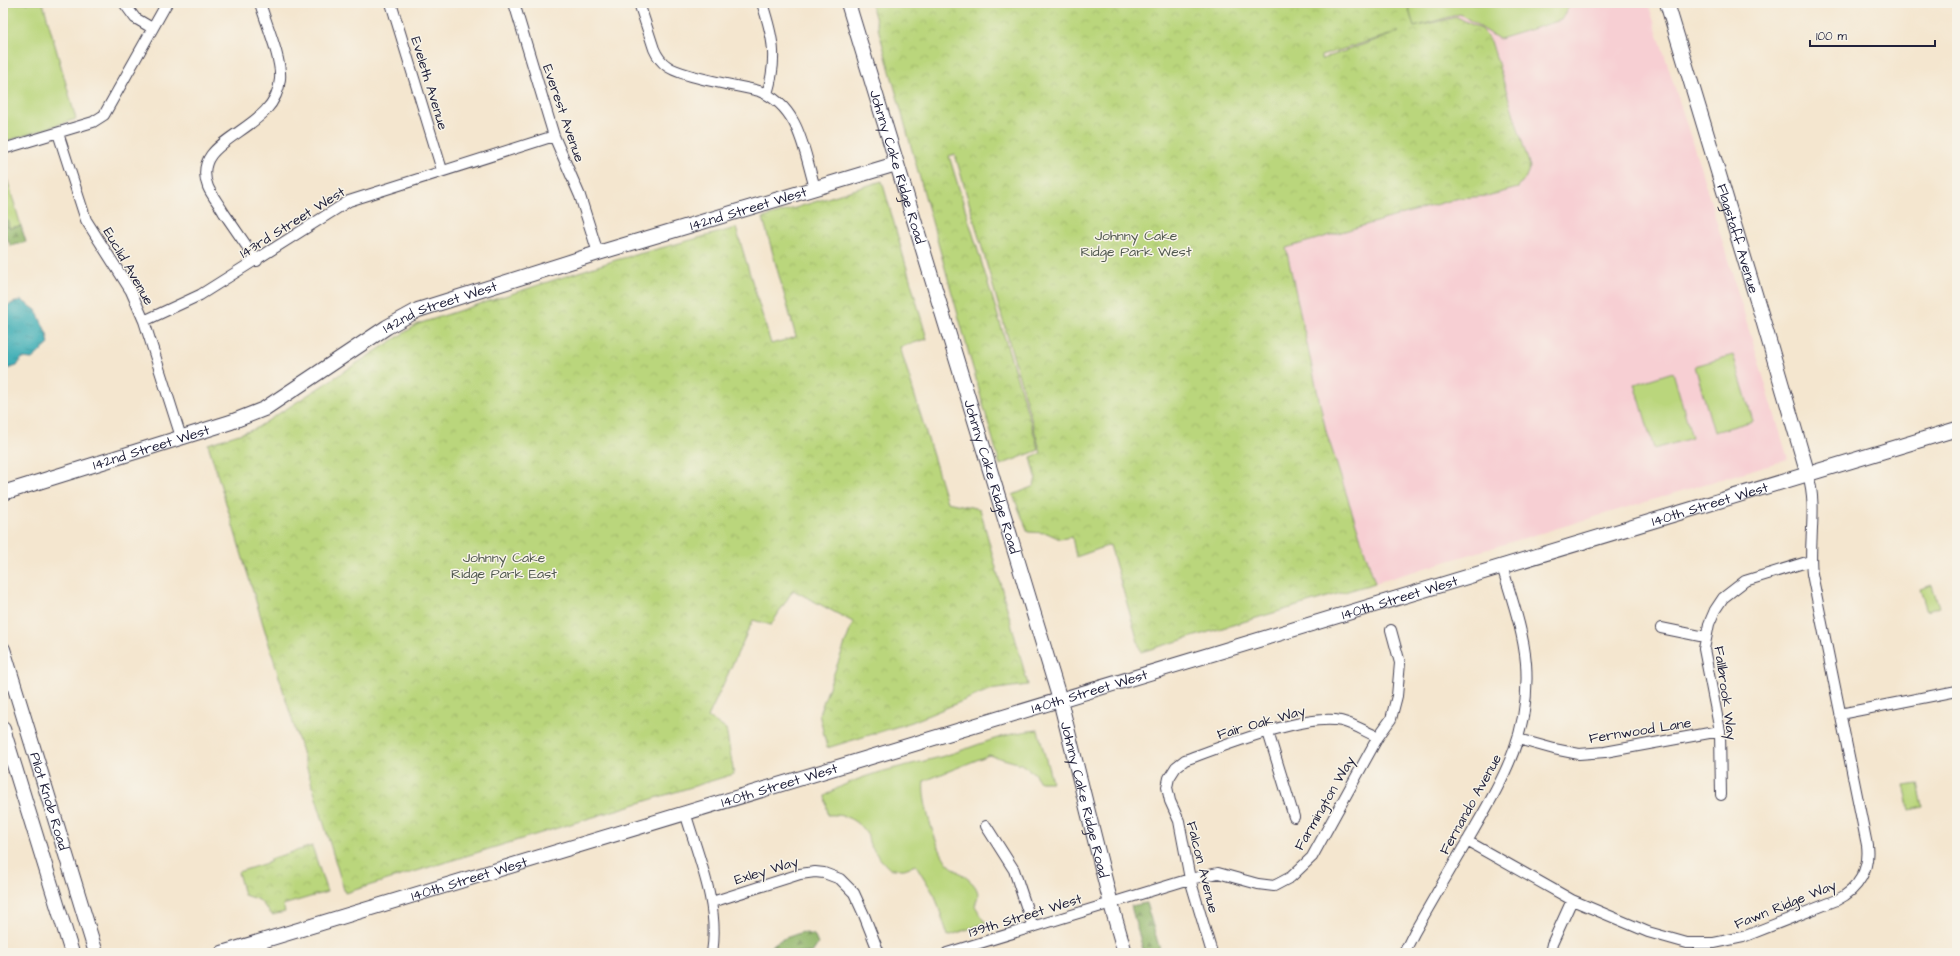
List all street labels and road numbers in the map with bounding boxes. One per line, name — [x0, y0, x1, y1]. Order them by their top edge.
street label: Eveleth Avenue — [405, 34, 453, 133]
street label: Everest Avenue — [537, 62, 589, 165]
street label: Johnny Cake Ridge Road — [864, 87, 930, 246]
street label: Flagstaff Avenue — [1711, 181, 1763, 297]
street label: 143rd Street West — [236, 182, 349, 263]
street label: 142nd Street West — [687, 182, 810, 236]
street label: Euclid Avenue — [98, 224, 159, 309]
street label: 142nd Street West — [379, 276, 500, 338]
street label: Johnny Cake Ridge Road — [958, 397, 1024, 556]
street label: 142nd Street West — [90, 420, 213, 475]
street label: 140th Street West — [1649, 478, 1771, 532]
street label: 140th Street West — [1339, 571, 1461, 625]
street label: Fallbrook Way — [1709, 645, 1742, 742]
street label: 140th Street West — [1029, 665, 1151, 719]
street label: Fair Oak Way — [1215, 701, 1308, 745]
street label: Fernwood Lane — [1588, 713, 1693, 749]
street label: Johnny Cake Ridge Road — [1055, 719, 1113, 880]
street label: Pilot Knob Road — [24, 750, 73, 853]
street label: Fernando Avenue — [1435, 750, 1507, 858]
street label: Farmington Way — [1290, 752, 1360, 854]
street label: 140th Street West — [719, 759, 840, 813]
street label: Falcon Avenue — [1181, 819, 1223, 916]
street label: 140th Street West — [409, 852, 530, 906]
street label: Exley Way — [732, 852, 801, 890]
street label: Fawn Ridge Way — [1731, 875, 1840, 935]
street label: 139th Street West — [966, 889, 1085, 943]

